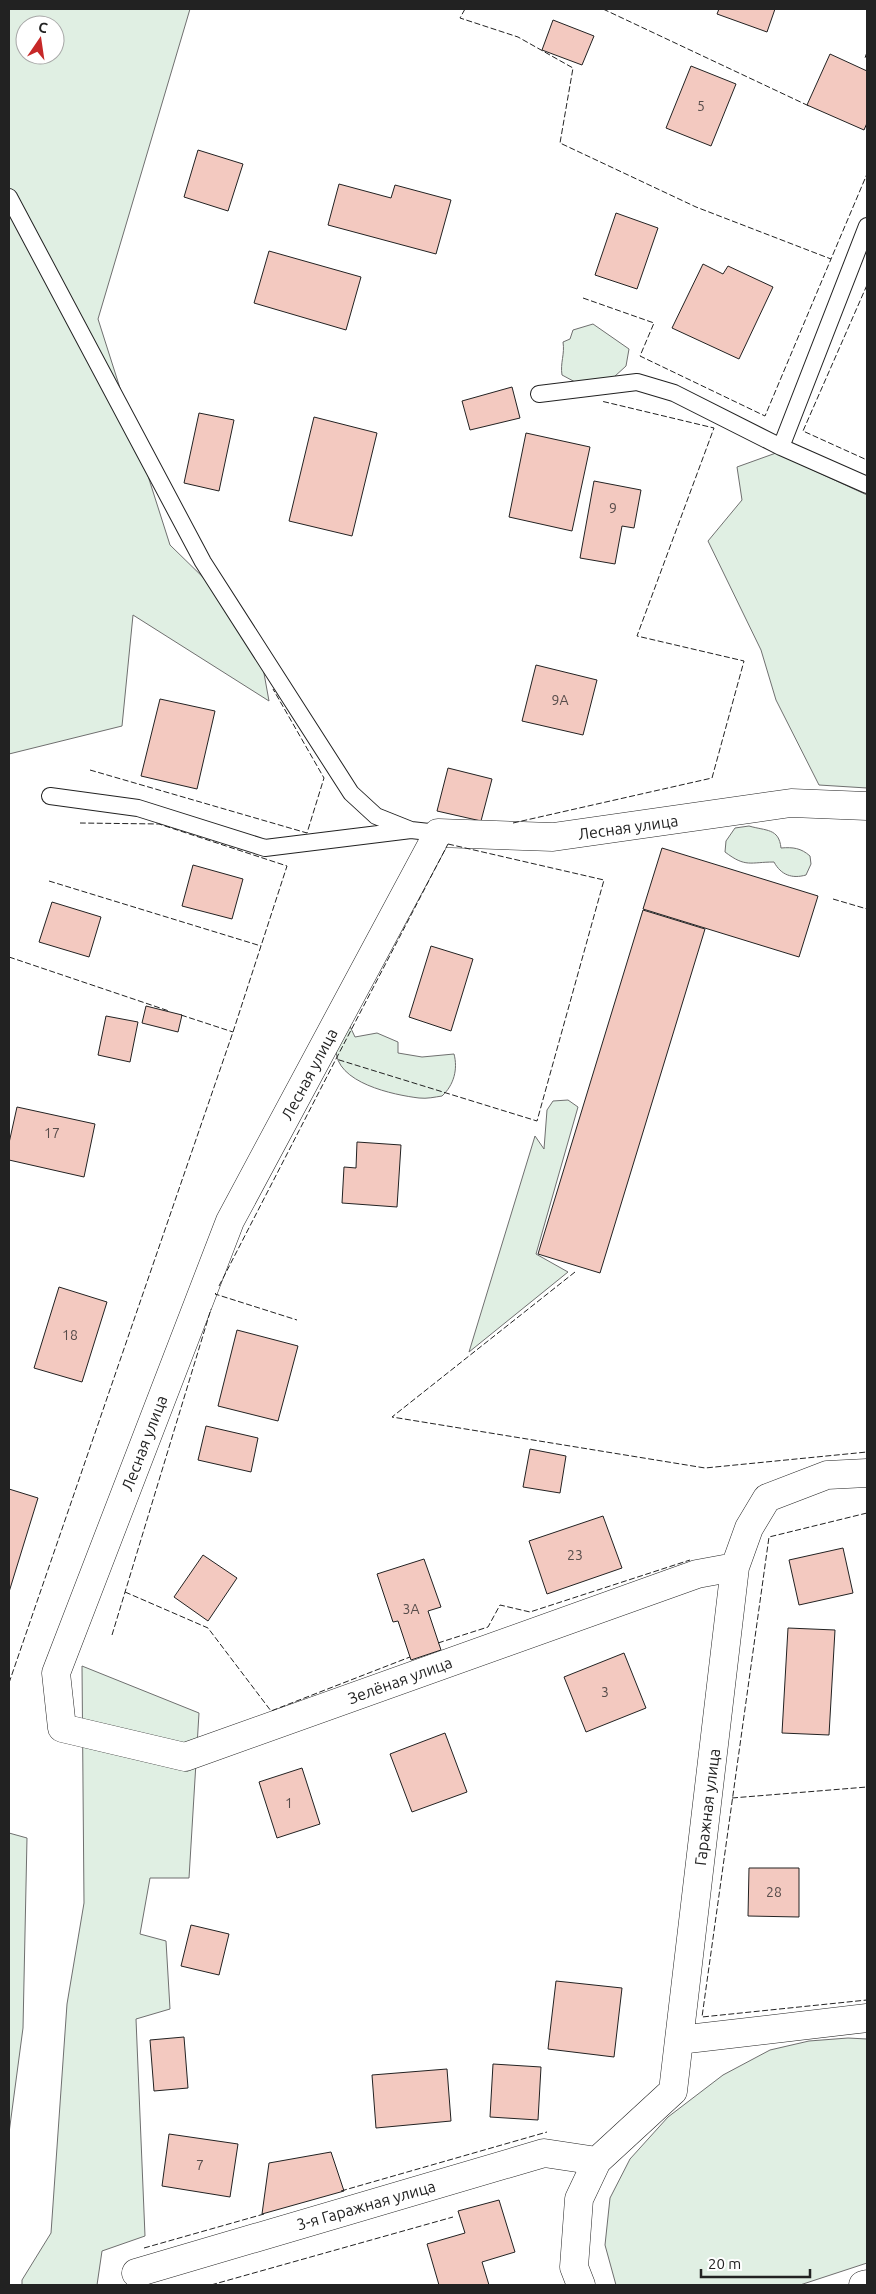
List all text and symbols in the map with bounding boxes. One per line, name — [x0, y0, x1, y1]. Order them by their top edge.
north arrow — [15, 15, 65, 65]
text: С — [37, 19, 49, 36]
house number: 5 — [697, 98, 705, 114]
house number: 9 — [609, 500, 617, 516]
house number: 9А — [552, 692, 569, 708]
street label: Лесная улица — [577, 811, 679, 843]
street label: Лесная улица — [277, 1025, 341, 1123]
house number: 17 — [44, 1125, 60, 1141]
house number: 18 — [62, 1327, 78, 1343]
street label: Лесная улица — [118, 1393, 170, 1493]
house number: 23 — [567, 1547, 583, 1563]
house number: 3А — [403, 1601, 420, 1617]
street label: Зелёная улица — [345, 1653, 455, 1707]
house number: 3 — [601, 1684, 609, 1700]
street label: Гаражная улица — [691, 1747, 723, 1867]
house number: 1 — [285, 1795, 293, 1811]
house number: 28 — [766, 1884, 782, 1900]
house number: 7 — [196, 2157, 204, 2173]
street label: 3-я Гаражная улица — [294, 2177, 438, 2233]
scale bar — [701, 2246, 810, 2278]
text: 20 m — [708, 2255, 741, 2272]

